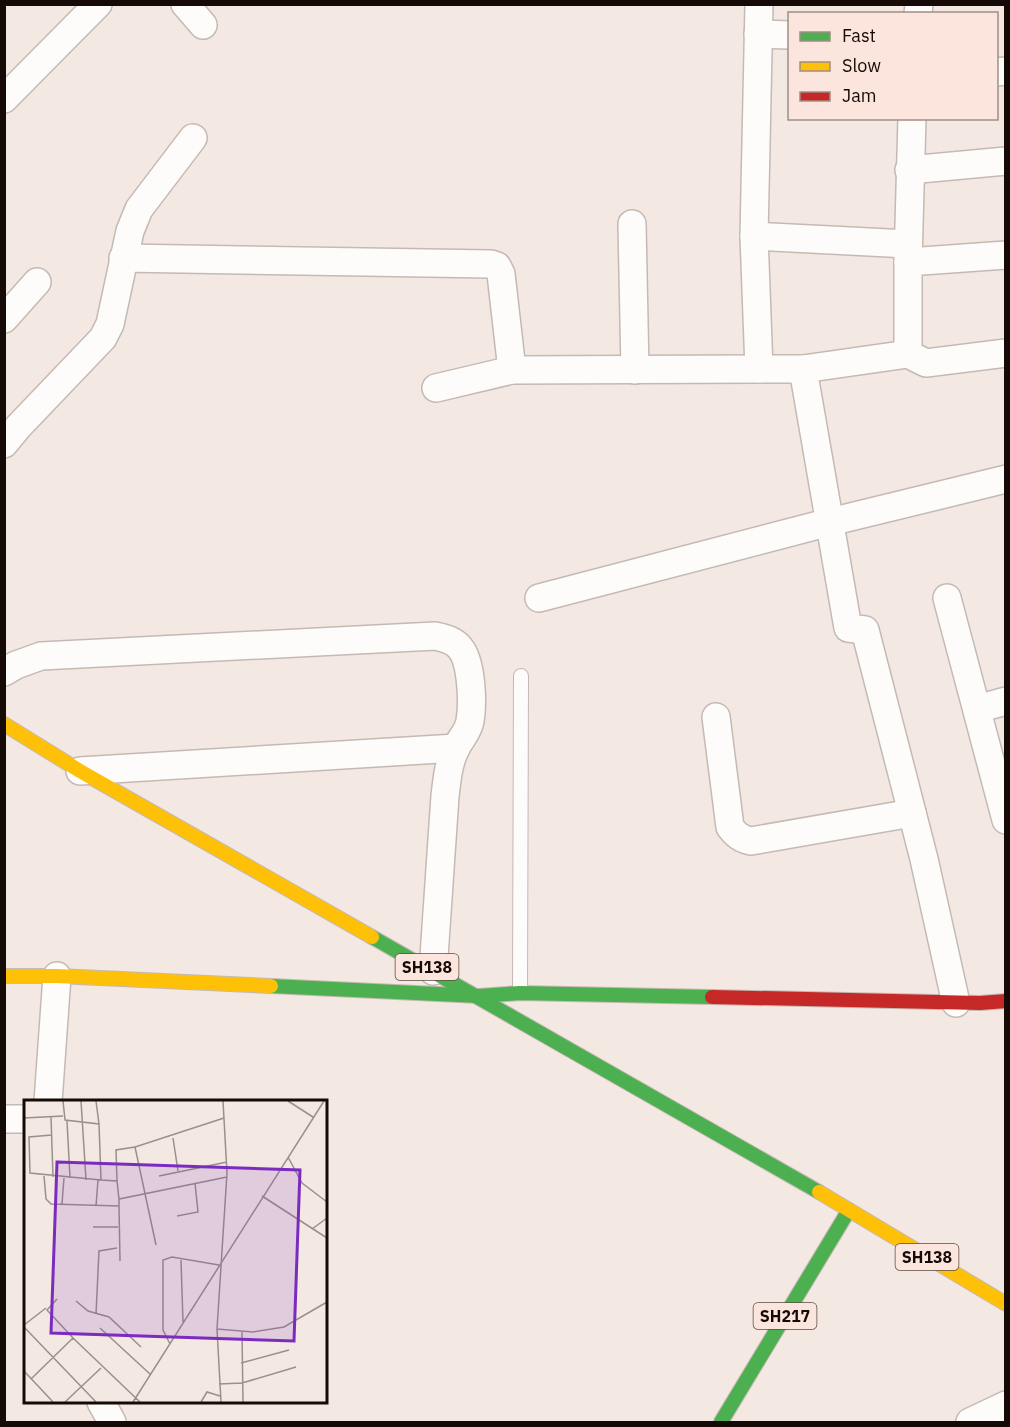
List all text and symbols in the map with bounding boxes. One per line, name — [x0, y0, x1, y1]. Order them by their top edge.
legend — [788, 12, 998, 120]
text: Fast — [842, 24, 876, 47]
text: Slow — [842, 54, 881, 77]
text: Jam — [842, 84, 877, 107]
road number: SH138 — [396, 954, 458, 980]
inset map — [24, 1100, 327, 1403]
road number: SH138 — [896, 1244, 958, 1270]
road number: SH217 — [754, 1303, 816, 1329]

